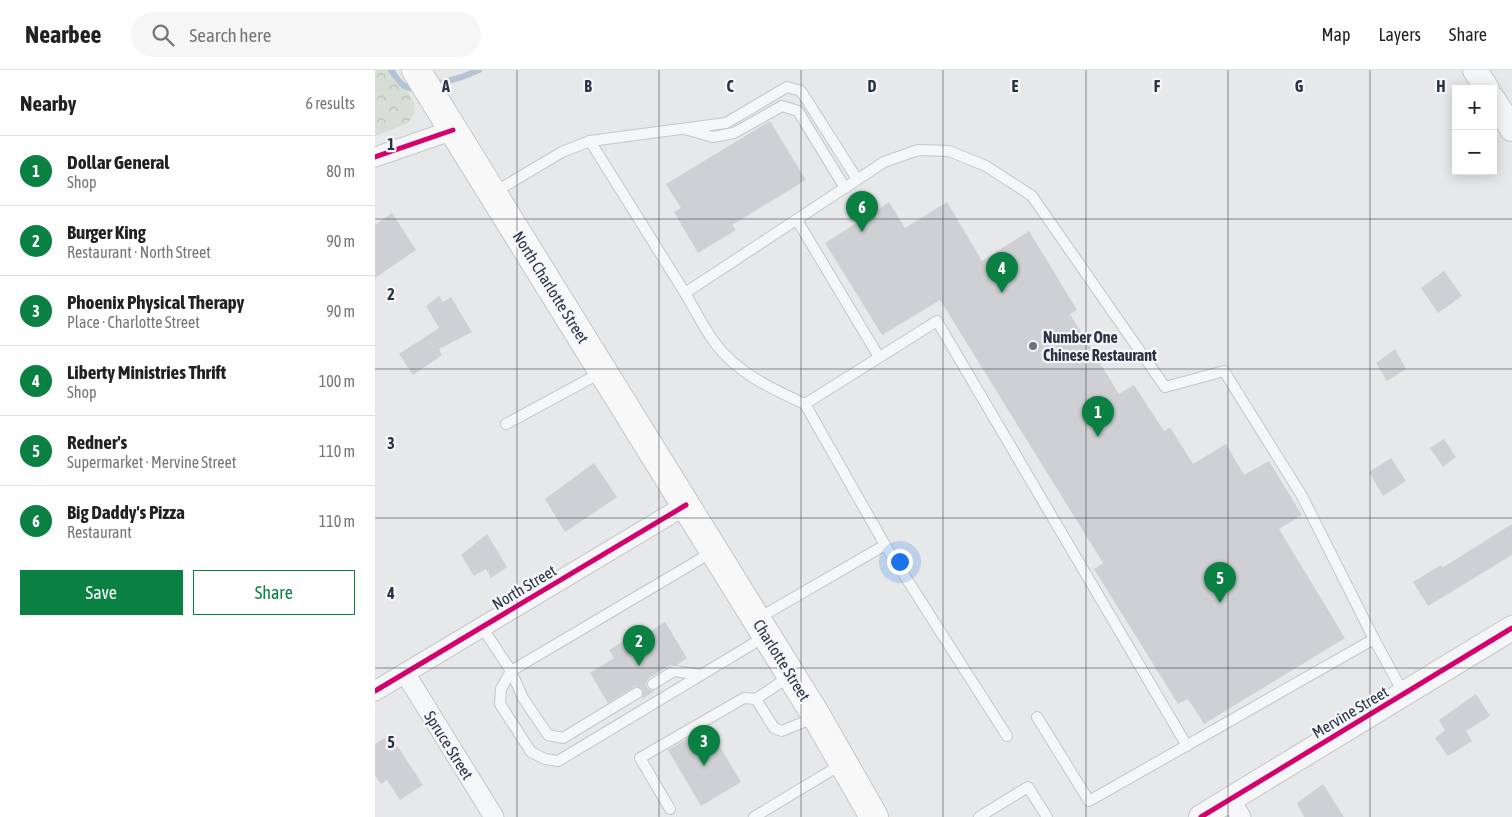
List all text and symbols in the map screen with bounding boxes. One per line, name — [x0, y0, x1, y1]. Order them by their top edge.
search box — [131, 12, 481, 57]
text: Nearbee — [25, 21, 101, 48]
icon: search — [149, 21, 177, 49]
text: Search here — [189, 24, 271, 46]
text: Map — [1321, 24, 1350, 45]
text: Layers — [1378, 24, 1421, 45]
text: Share — [1449, 24, 1487, 45]
text: A — [441, 77, 450, 95]
text: B — [584, 77, 592, 95]
text: C — [726, 77, 734, 95]
text: D — [868, 77, 877, 95]
text: E — [1012, 77, 1019, 95]
text: F — [1154, 77, 1161, 95]
text: G — [1295, 77, 1304, 95]
text: H — [1436, 77, 1446, 95]
map controls — [1452, 85, 1497, 175]
button: + — [1452, 85, 1497, 130]
text: Nearby — [20, 91, 76, 115]
text: 6 results — [305, 94, 355, 112]
button: − — [1452, 130, 1497, 175]
text: 1 — [387, 135, 395, 153]
text: Dollar General — [67, 151, 169, 173]
text: 1 — [32, 162, 40, 180]
text: 80 m — [326, 162, 355, 180]
text: Shop — [67, 173, 97, 191]
pin: 6 — [846, 191, 878, 232]
text: Burger King — [67, 221, 146, 243]
street label: North Charlotte Street — [509, 228, 593, 347]
text: 2 — [32, 232, 40, 250]
text: 90 m — [326, 232, 355, 250]
text: Restaurant · North Street — [67, 243, 211, 261]
pin: 4 — [986, 252, 1018, 293]
text: 2 — [387, 285, 395, 303]
text: Phoenix Physical Therapy — [67, 291, 244, 313]
text: 3 — [32, 302, 40, 320]
text: 90 m — [326, 302, 355, 320]
text: Place · Charlotte Street — [67, 313, 200, 331]
place label: Number One Chinese Restaurant — [1043, 328, 1157, 364]
marker: Number One Chinese Restaurant — [1027, 340, 1039, 352]
text: Liberty Ministries Thrift — [67, 361, 226, 383]
text: 4 — [32, 372, 40, 390]
text: 100 m — [319, 372, 355, 390]
text: Shop — [67, 383, 97, 401]
pin: 1 — [1082, 396, 1114, 437]
text: Redner's — [67, 431, 127, 453]
text: 3 — [387, 434, 395, 452]
text: 5 — [32, 442, 40, 460]
text: 110 m — [319, 442, 355, 460]
text: Supermarket · Mervine Street — [67, 453, 236, 471]
text: Big Daddy's Pizza — [67, 501, 185, 523]
text: 6 — [32, 512, 40, 530]
text: 110 m — [319, 512, 355, 530]
text: Restaurant — [67, 523, 132, 541]
your location — [887, 549, 913, 575]
street label: North Street — [489, 561, 559, 613]
pin: 5 — [1204, 562, 1236, 603]
button: Save — [20, 570, 183, 615]
button: Share — [193, 570, 355, 615]
text: 4 — [386, 584, 395, 602]
street label: Charlotte Street — [750, 616, 814, 704]
pin: 2 — [623, 625, 655, 666]
street label: Mervine Street — [1309, 682, 1392, 742]
street label: Spruce Street — [420, 707, 477, 783]
pin: 3 — [688, 725, 720, 766]
text: 5 — [387, 733, 395, 751]

